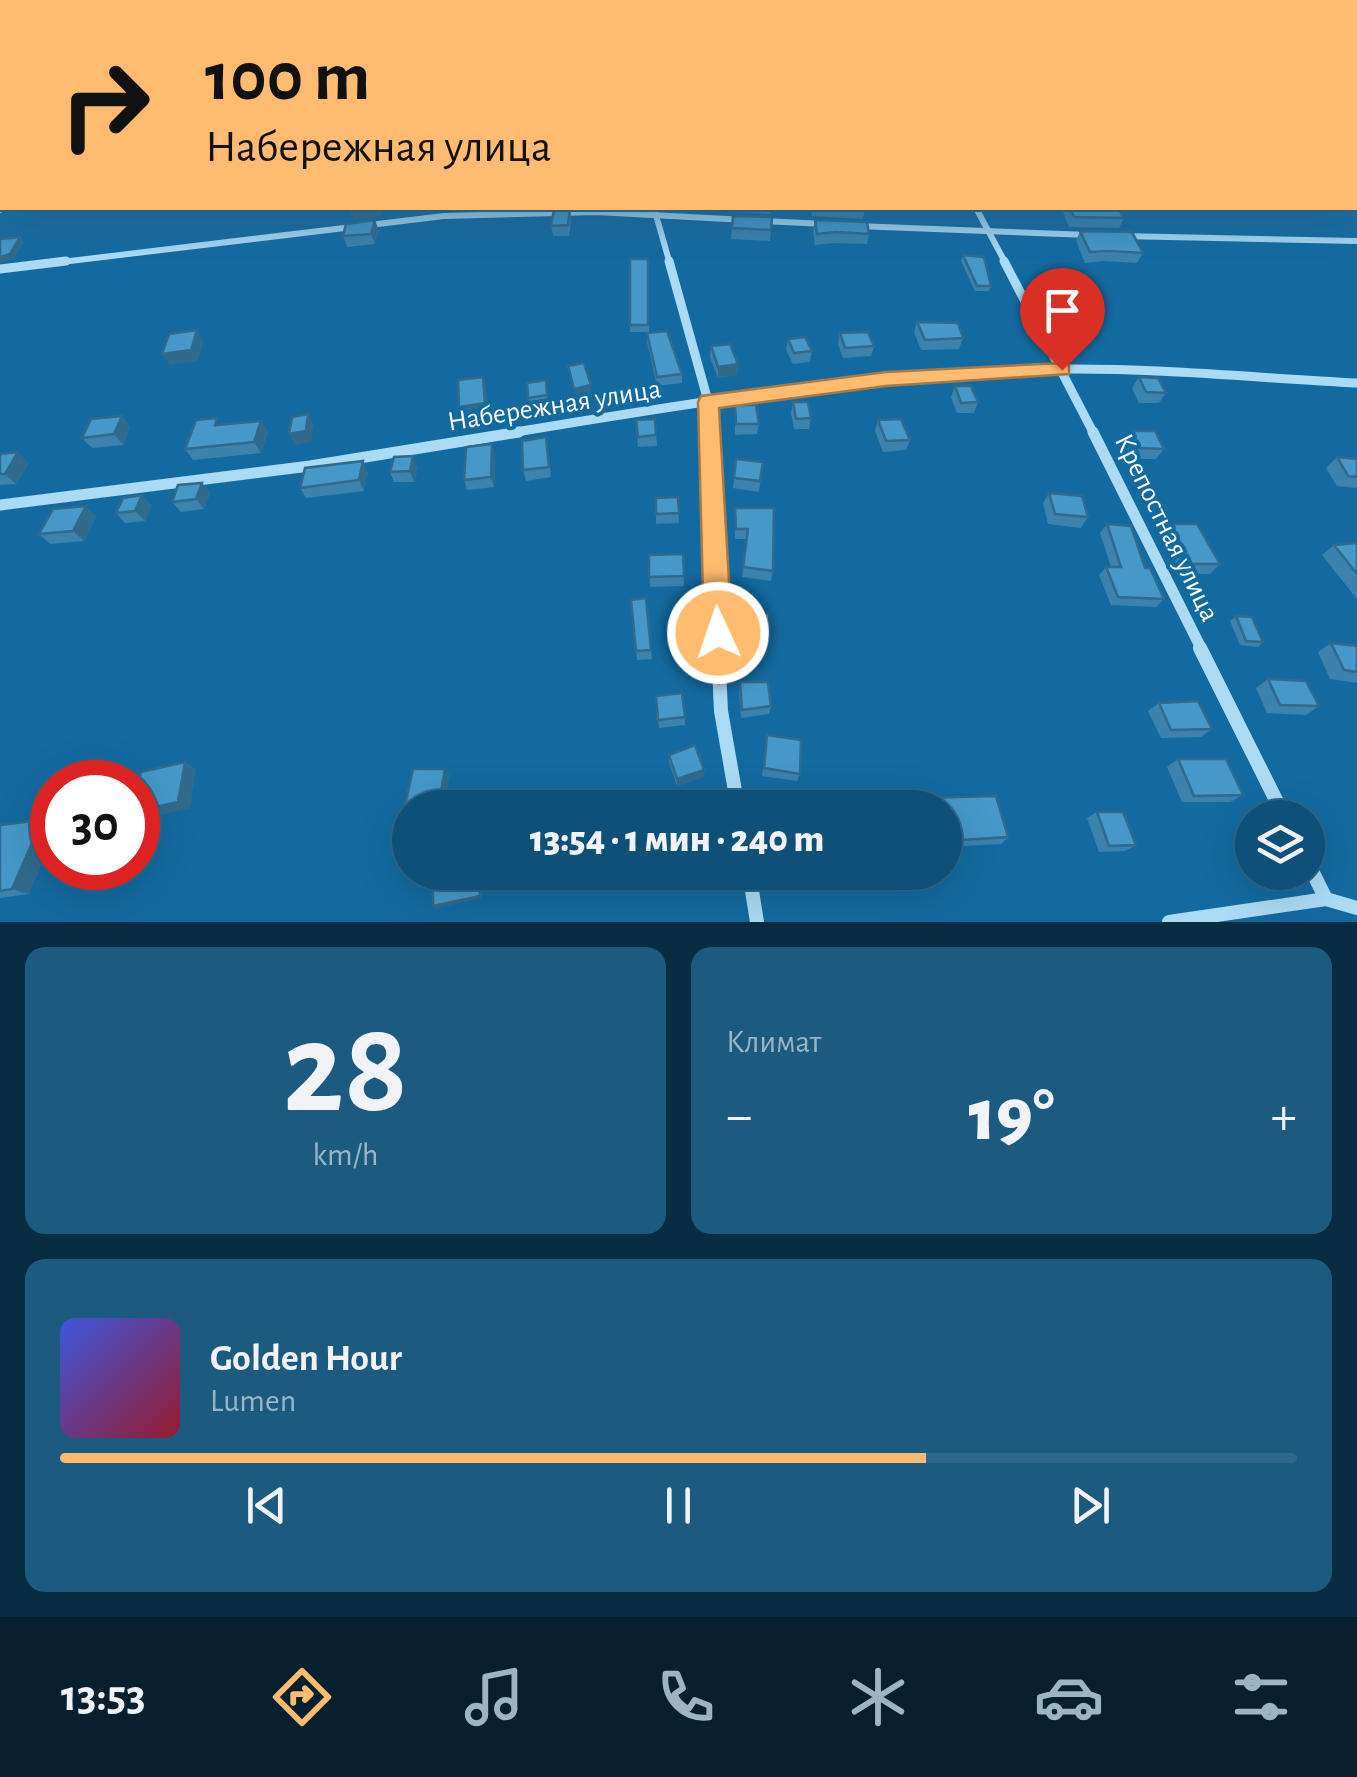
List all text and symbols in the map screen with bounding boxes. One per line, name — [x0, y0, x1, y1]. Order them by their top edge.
icon: right — [40, 40, 170, 170]
text: 100 m — [205, 43, 370, 113]
text: Набережная улица — [205, 125, 552, 170]
pin — [1020, 268, 1105, 371]
icon: arrive — [1035, 283, 1090, 338]
street label: Набережная улица — [446, 375, 663, 437]
street label: Крепостная улица — [1109, 430, 1224, 626]
position arrow — [666, 581, 770, 685]
speed limit sign: 30 — [30, 760, 160, 890]
map controls — [1235, 800, 1325, 890]
button: layers — [1235, 800, 1325, 890]
text: 13:54 · 1 мин · 240 m — [530, 821, 824, 859]
text: 28 — [283, 1006, 408, 1136]
text: Климат — [726, 1026, 821, 1058]
text: 19° — [968, 1079, 1055, 1154]
text: − — [726, 1089, 752, 1144]
text: + — [1271, 1089, 1297, 1144]
text: km/h — [312, 1139, 379, 1171]
text: Golden Hour — [210, 1340, 402, 1378]
text: Lumen — [210, 1385, 296, 1417]
icon: previous — [239, 1478, 294, 1533]
icon: pause — [651, 1478, 706, 1533]
icon: next — [1063, 1478, 1118, 1533]
icon: directions — [267, 1662, 337, 1732]
icon: music — [459, 1662, 529, 1732]
icon: phone — [651, 1662, 721, 1732]
icon: climate — [843, 1662, 913, 1732]
icon: car — [1034, 1662, 1104, 1732]
icon: filters — [1226, 1662, 1296, 1732]
text: 13:53 — [61, 1674, 146, 1719]

